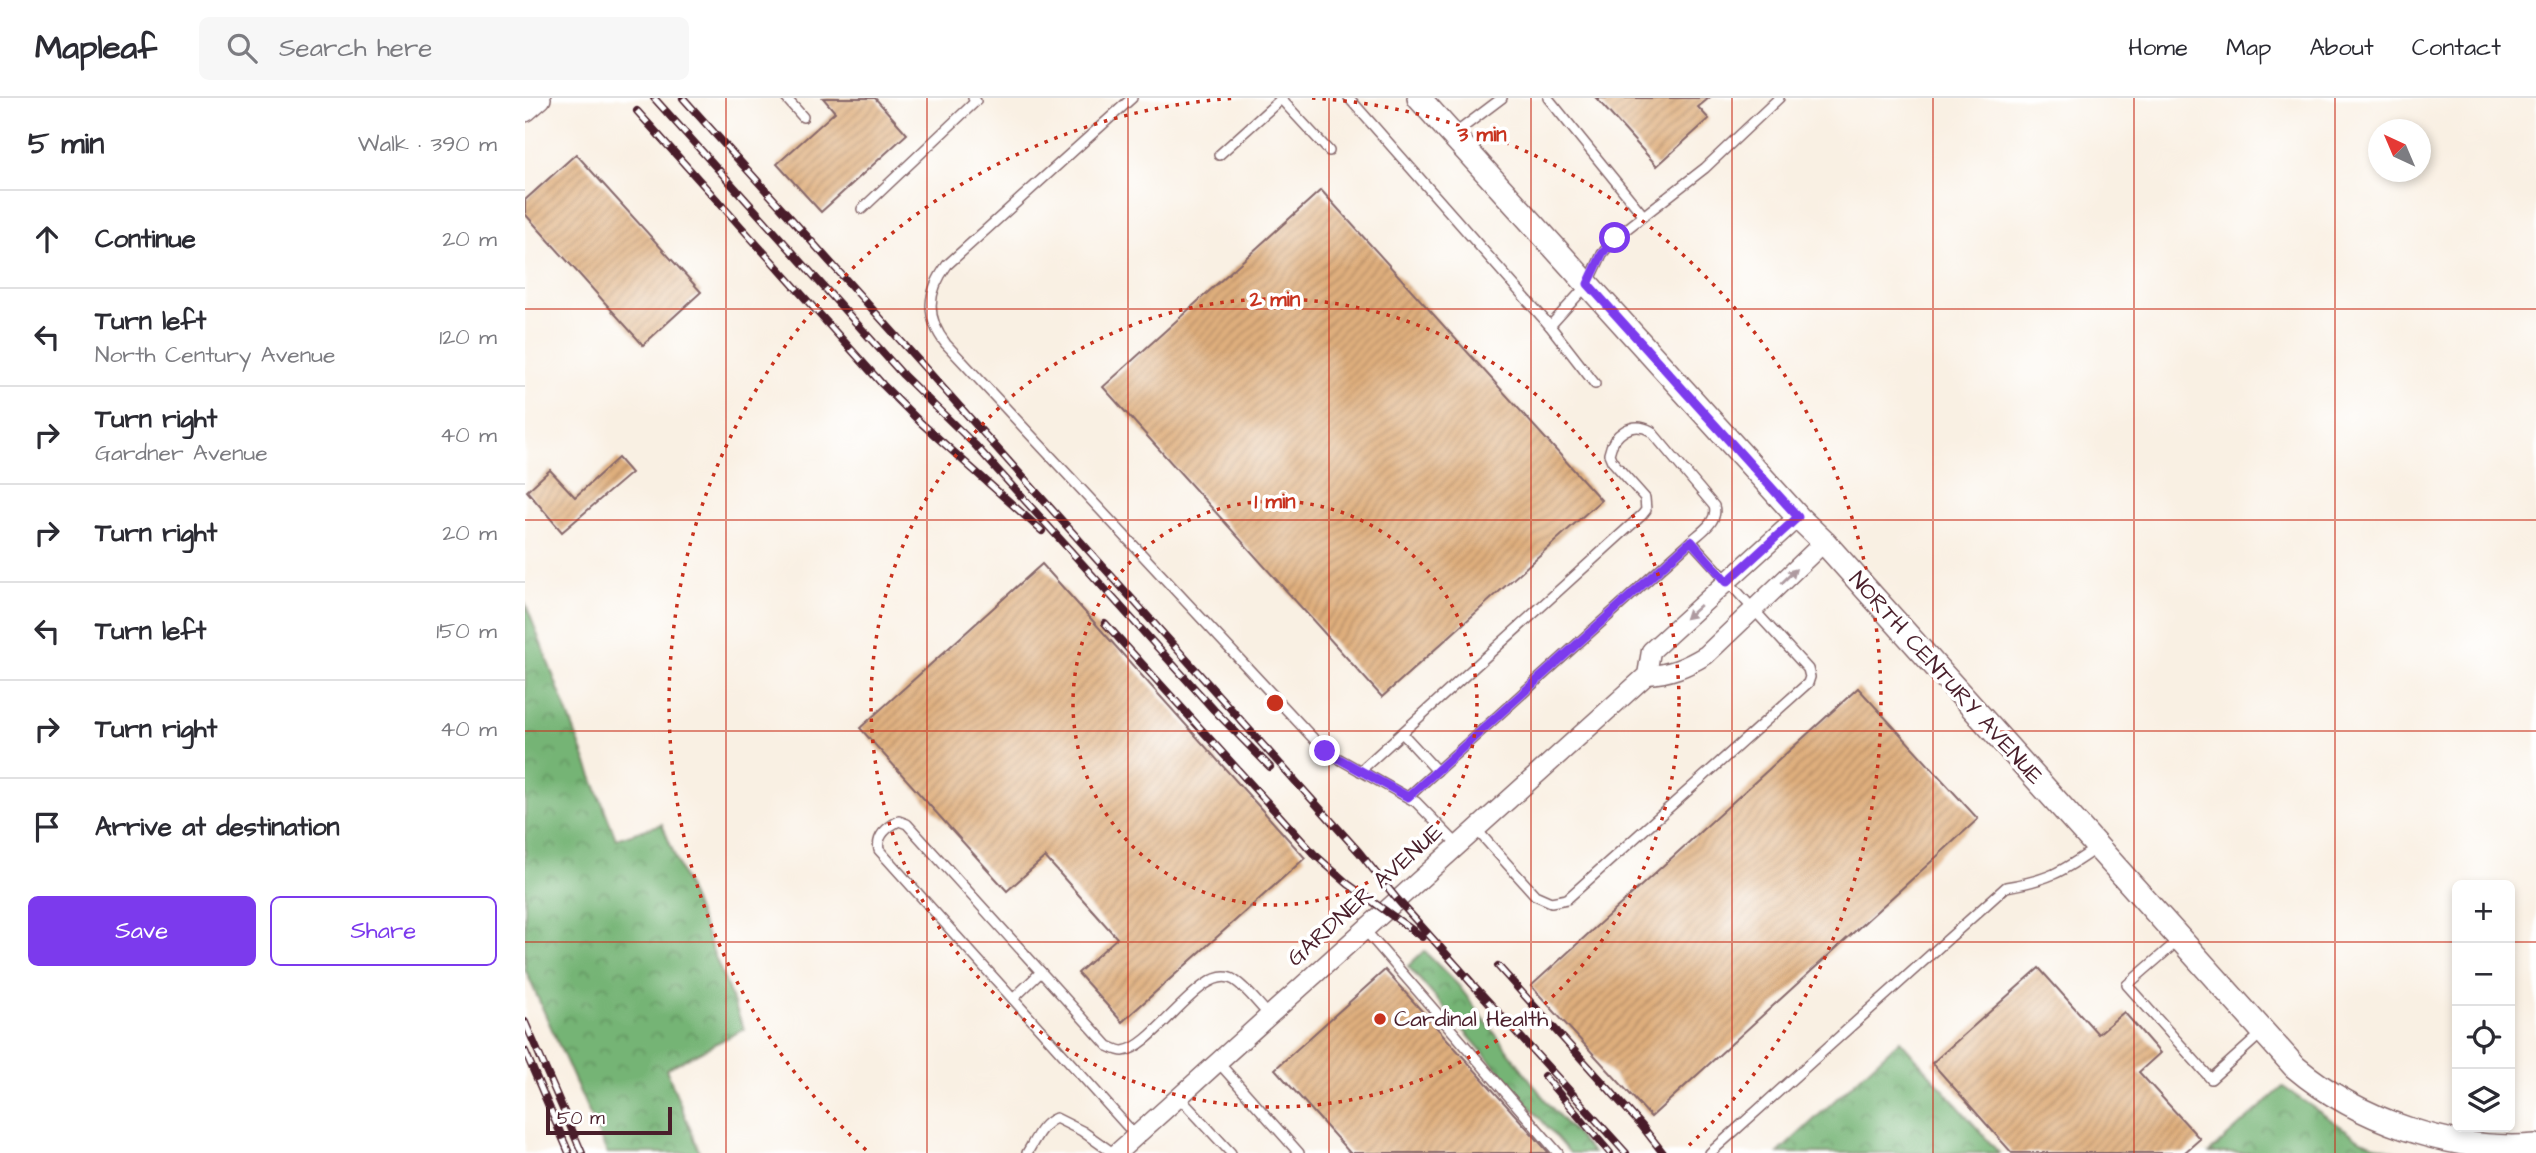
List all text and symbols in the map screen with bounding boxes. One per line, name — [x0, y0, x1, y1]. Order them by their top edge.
search box — [199, 17, 689, 80]
text: Mapleaf — [35, 25, 157, 71]
icon: search — [223, 29, 261, 67]
text: Search here — [279, 30, 432, 66]
text: Home — [2128, 31, 2188, 65]
text: Map — [2226, 31, 2271, 65]
text: About — [2309, 31, 2374, 65]
text: Contact — [2412, 31, 2501, 65]
north arrow — [2368, 119, 2431, 182]
text: 3 min — [1456, 120, 1507, 149]
text: 5 min — [28, 123, 104, 165]
text: Walk · 390 m — [358, 128, 497, 160]
icon: ahead — [28, 220, 66, 258]
text: Continue — [95, 221, 196, 257]
route start — [1599, 222, 1630, 253]
text: 20 m — [442, 223, 497, 255]
text: 2 min — [1249, 285, 1301, 314]
text: Turn left — [95, 303, 206, 339]
icon: left — [28, 318, 66, 356]
text: 120 m — [439, 321, 497, 353]
text: North Century Avenue — [95, 339, 335, 371]
text: Turn right — [95, 401, 217, 437]
icon: right — [28, 416, 66, 454]
text: 40 m — [440, 419, 497, 451]
text: Gardner Avenue — [95, 437, 268, 469]
text: 1 min — [1254, 487, 1296, 516]
icon: right — [28, 514, 66, 552]
text: Turn right — [95, 515, 217, 551]
text: 20 m — [442, 517, 497, 549]
street label: NORTH CENTURY AVENUE — [1841, 564, 2051, 792]
one-way arrow — [1780, 567, 1797, 584]
one-way arrow — [1684, 604, 1702, 620]
icon: left — [28, 612, 66, 650]
text: Turn left — [95, 613, 206, 649]
text: 150 m — [436, 615, 497, 647]
centre of rings — [1263, 691, 1287, 715]
icon: right — [28, 710, 66, 748]
text: Turn right — [95, 711, 217, 747]
text: 40 m — [440, 713, 497, 745]
route end — [1309, 735, 1340, 766]
icon: arrive — [28, 808, 66, 846]
text: Arrive at destination — [95, 809, 340, 845]
street label: GARDNER AVENUE — [1280, 816, 1450, 974]
map controls — [2452, 880, 2515, 1132]
button: + — [2452, 880, 2515, 943]
button: Save — [28, 896, 256, 966]
button: Share — [270, 896, 497, 966]
button: − — [2452, 943, 2515, 1006]
place label: Cardinal Health — [1394, 1003, 1549, 1035]
button: locate — [2452, 1006, 2515, 1069]
marker: Cardinal Health — [1372, 1011, 1388, 1027]
button: layers — [2452, 1069, 2515, 1132]
scale bar — [546, 1104, 672, 1136]
text: 50 m — [557, 1105, 605, 1132]

